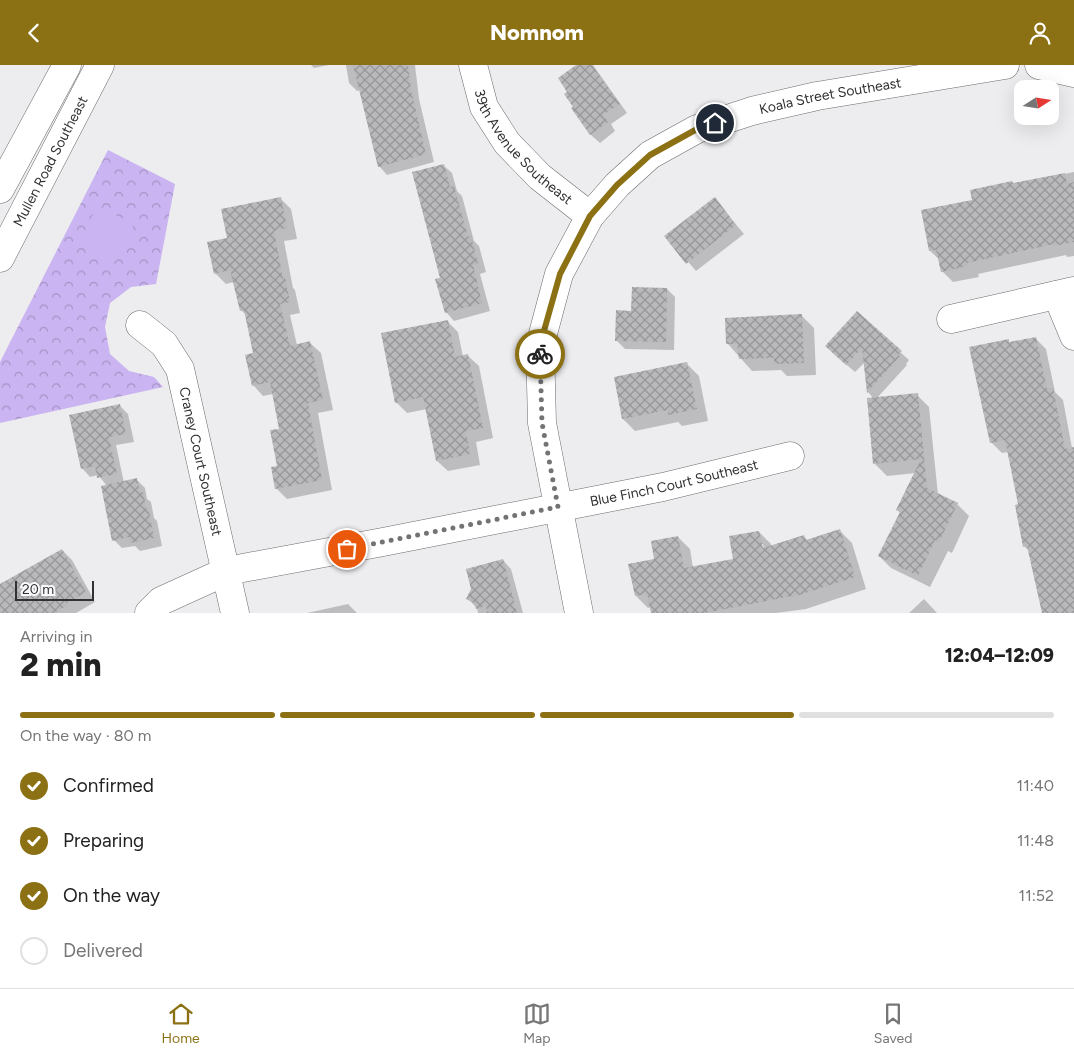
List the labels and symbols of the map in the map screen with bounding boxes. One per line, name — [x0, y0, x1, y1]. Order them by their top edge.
street label: Koala Street Southeast — [758, 74, 903, 118]
north arrow — [1014, 80, 1059, 125]
street label: 39th Avenue Southeast — [471, 87, 576, 208]
street label: Mullen Road Southeast — [9, 93, 91, 229]
pin — [694, 102, 736, 144]
courier — [515, 329, 565, 379]
street label: Craney Court Southeast — [176, 385, 226, 537]
street label: Blue Finch Court Southeast — [588, 456, 760, 510]
pin — [326, 528, 368, 570]
scale bar — [15, 578, 94, 601]

